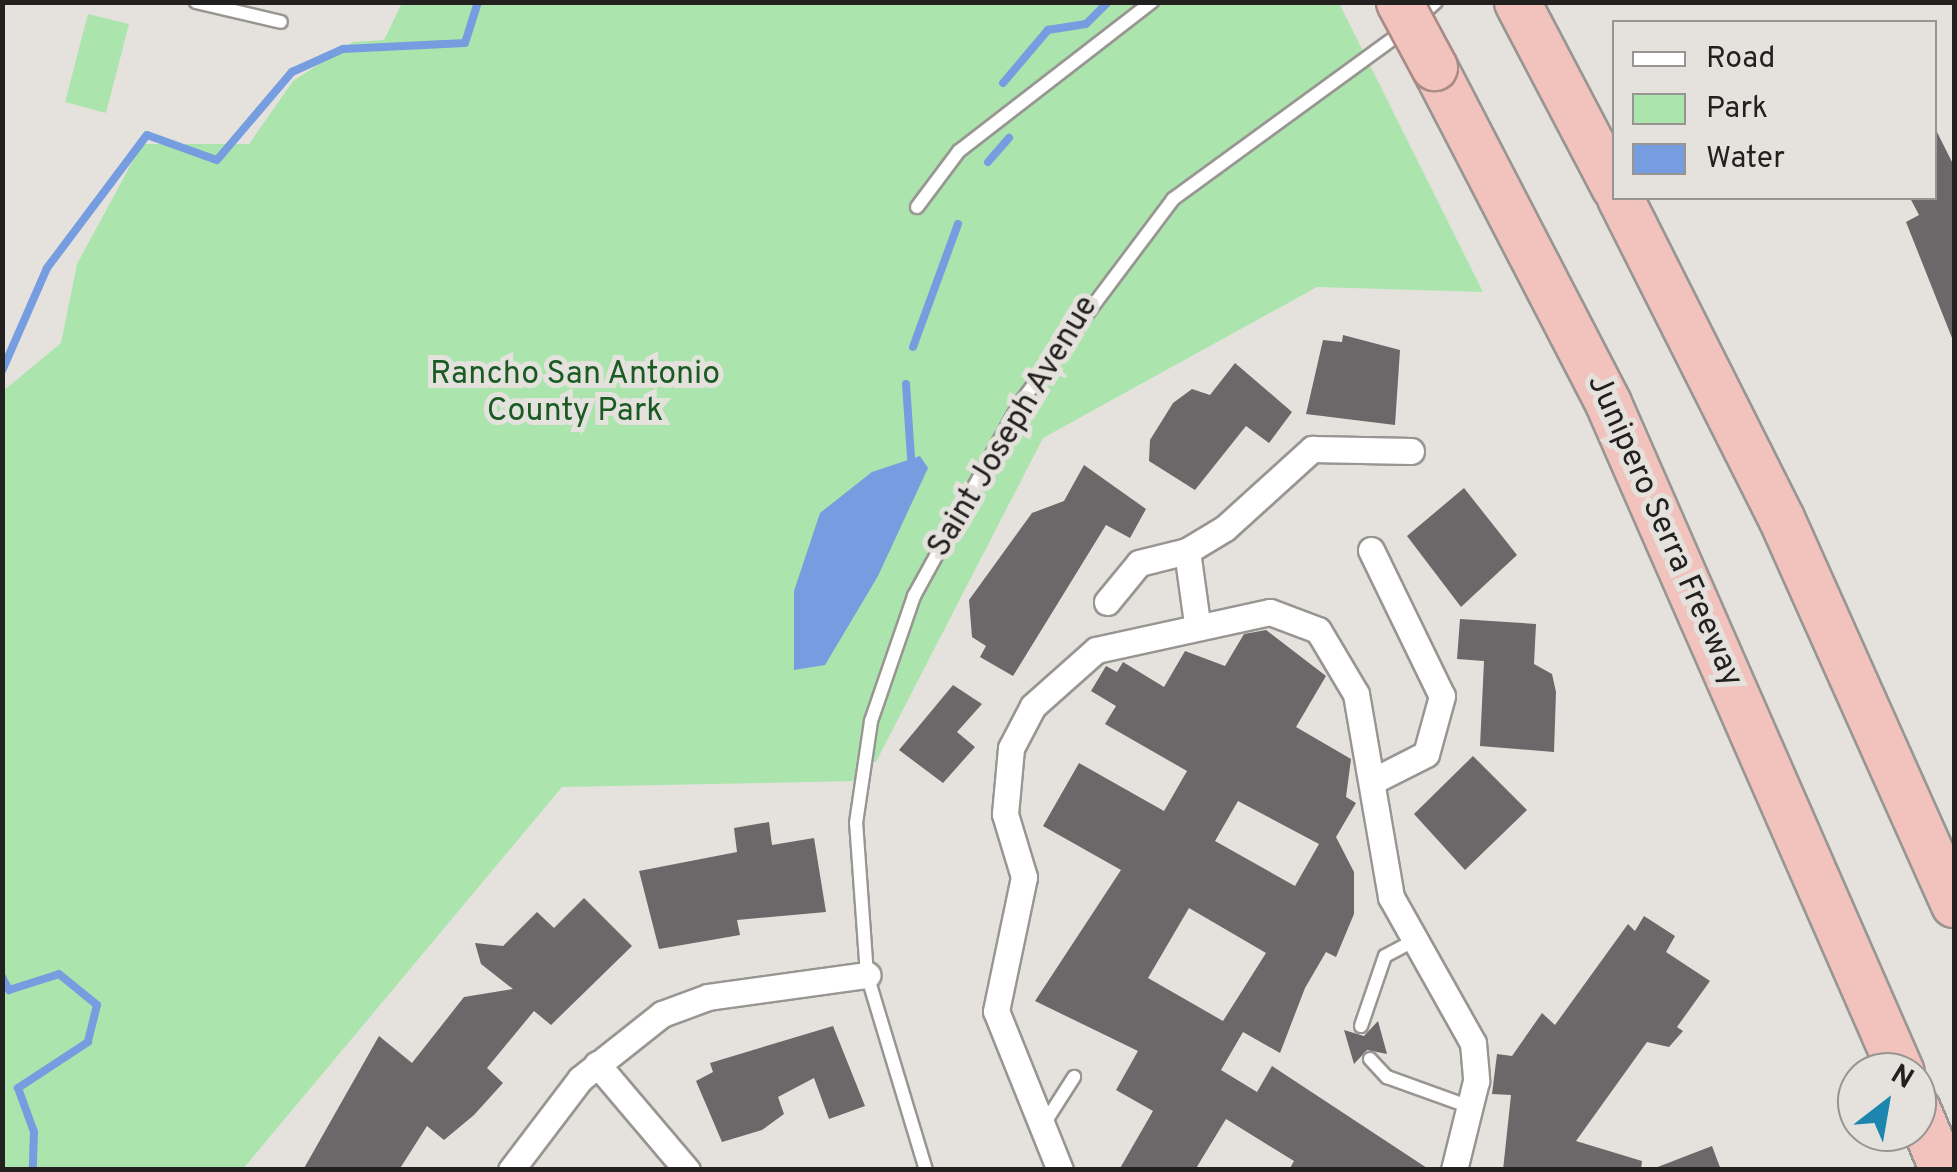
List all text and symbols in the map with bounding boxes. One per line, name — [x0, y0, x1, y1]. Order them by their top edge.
legend — [1612, 20, 1937, 200]
text: Road — [1706, 41, 1775, 78]
text: Park — [1706, 91, 1768, 128]
text: Water — [1706, 141, 1785, 178]
street label: Saint Joseph Avenue — [921, 289, 1107, 565]
park label: Rancho San Antonio County Park — [429, 357, 721, 432]
street label: Junipero Serra Freeway — [1578, 369, 1750, 693]
north arrow — [1837, 1052, 1937, 1152]
text: N — [1884, 1057, 1919, 1099]

